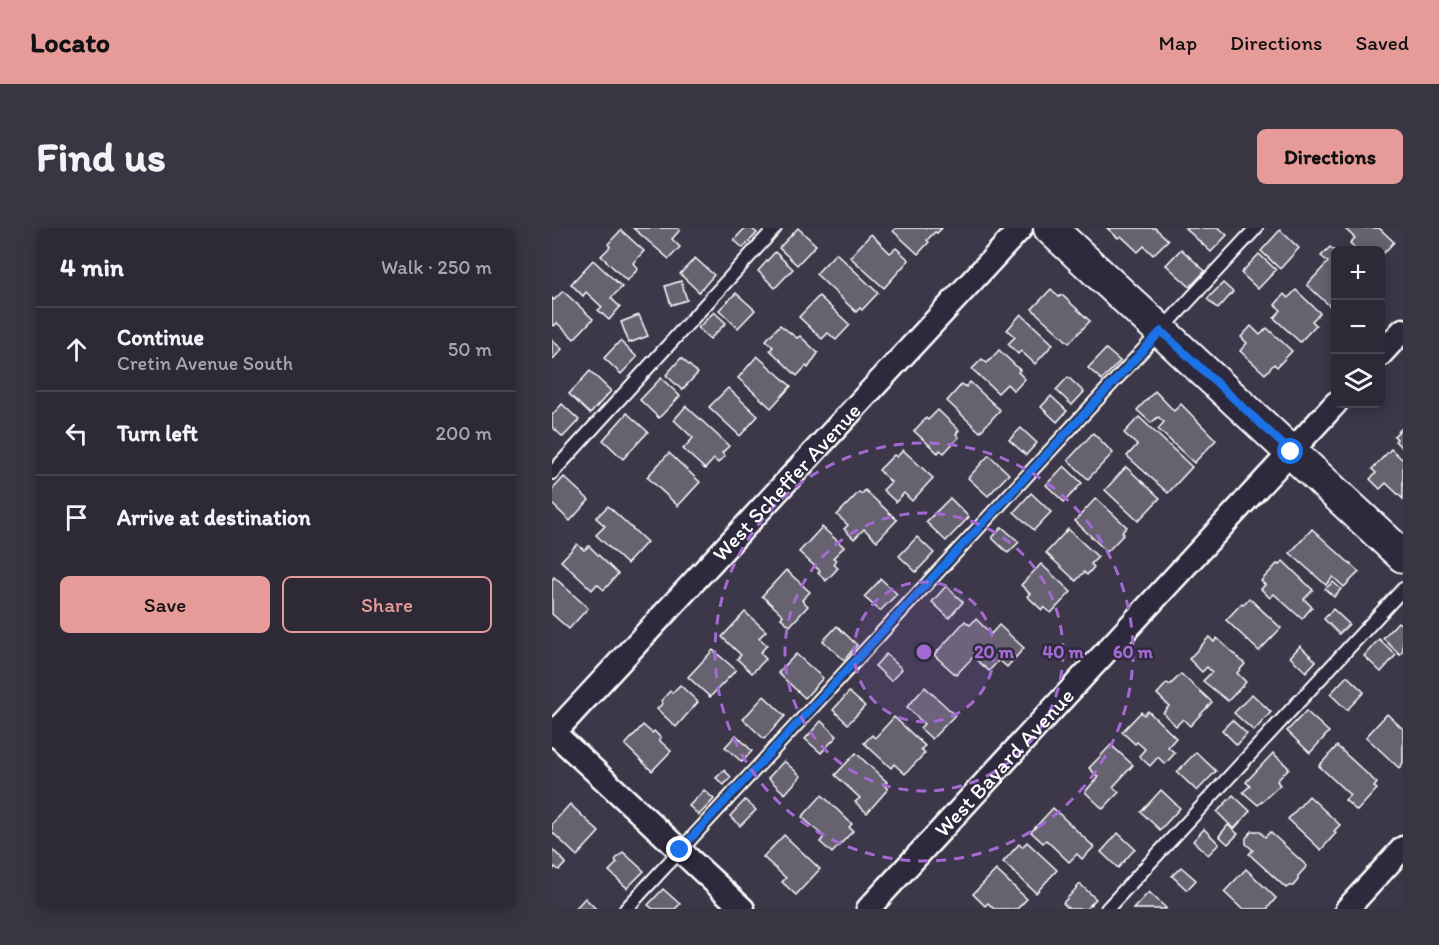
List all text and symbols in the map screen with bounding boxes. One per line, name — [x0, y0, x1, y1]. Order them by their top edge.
text: Locato — [30, 25, 110, 59]
text: Map — [1159, 30, 1197, 55]
text: Directions — [1230, 30, 1322, 55]
text: Saved — [1355, 30, 1409, 55]
button: Directions — [1257, 129, 1403, 184]
text: Find us — [36, 131, 166, 182]
map controls — [1331, 246, 1385, 408]
button: + — [1331, 246, 1385, 300]
text: 4 min — [60, 251, 124, 283]
text: Walk · 250 m — [381, 255, 492, 279]
button: − — [1331, 300, 1385, 354]
text: Continue — [117, 324, 204, 351]
icon: ahead — [60, 333, 93, 366]
text: 50 m — [448, 337, 492, 361]
text: Cretin Avenue South — [117, 351, 293, 375]
button: layers — [1331, 354, 1385, 408]
street label: West Scheffer Avenue — [707, 397, 867, 567]
icon: left — [60, 417, 93, 450]
text: Turn left — [117, 420, 198, 447]
text: 200 m — [436, 421, 492, 445]
route start — [1277, 438, 1303, 464]
icon: arrive — [60, 501, 93, 534]
text: Arrive at destination — [117, 504, 311, 531]
button: Save — [60, 576, 270, 633]
button: Share — [282, 576, 492, 633]
text: 20 m — [974, 641, 1015, 663]
text: 40 m — [1042, 641, 1084, 663]
text: 60 m — [1113, 641, 1154, 663]
centre of rings — [914, 642, 934, 662]
street label: West Bayard Avenue — [929, 682, 1080, 843]
route end — [666, 836, 692, 862]

